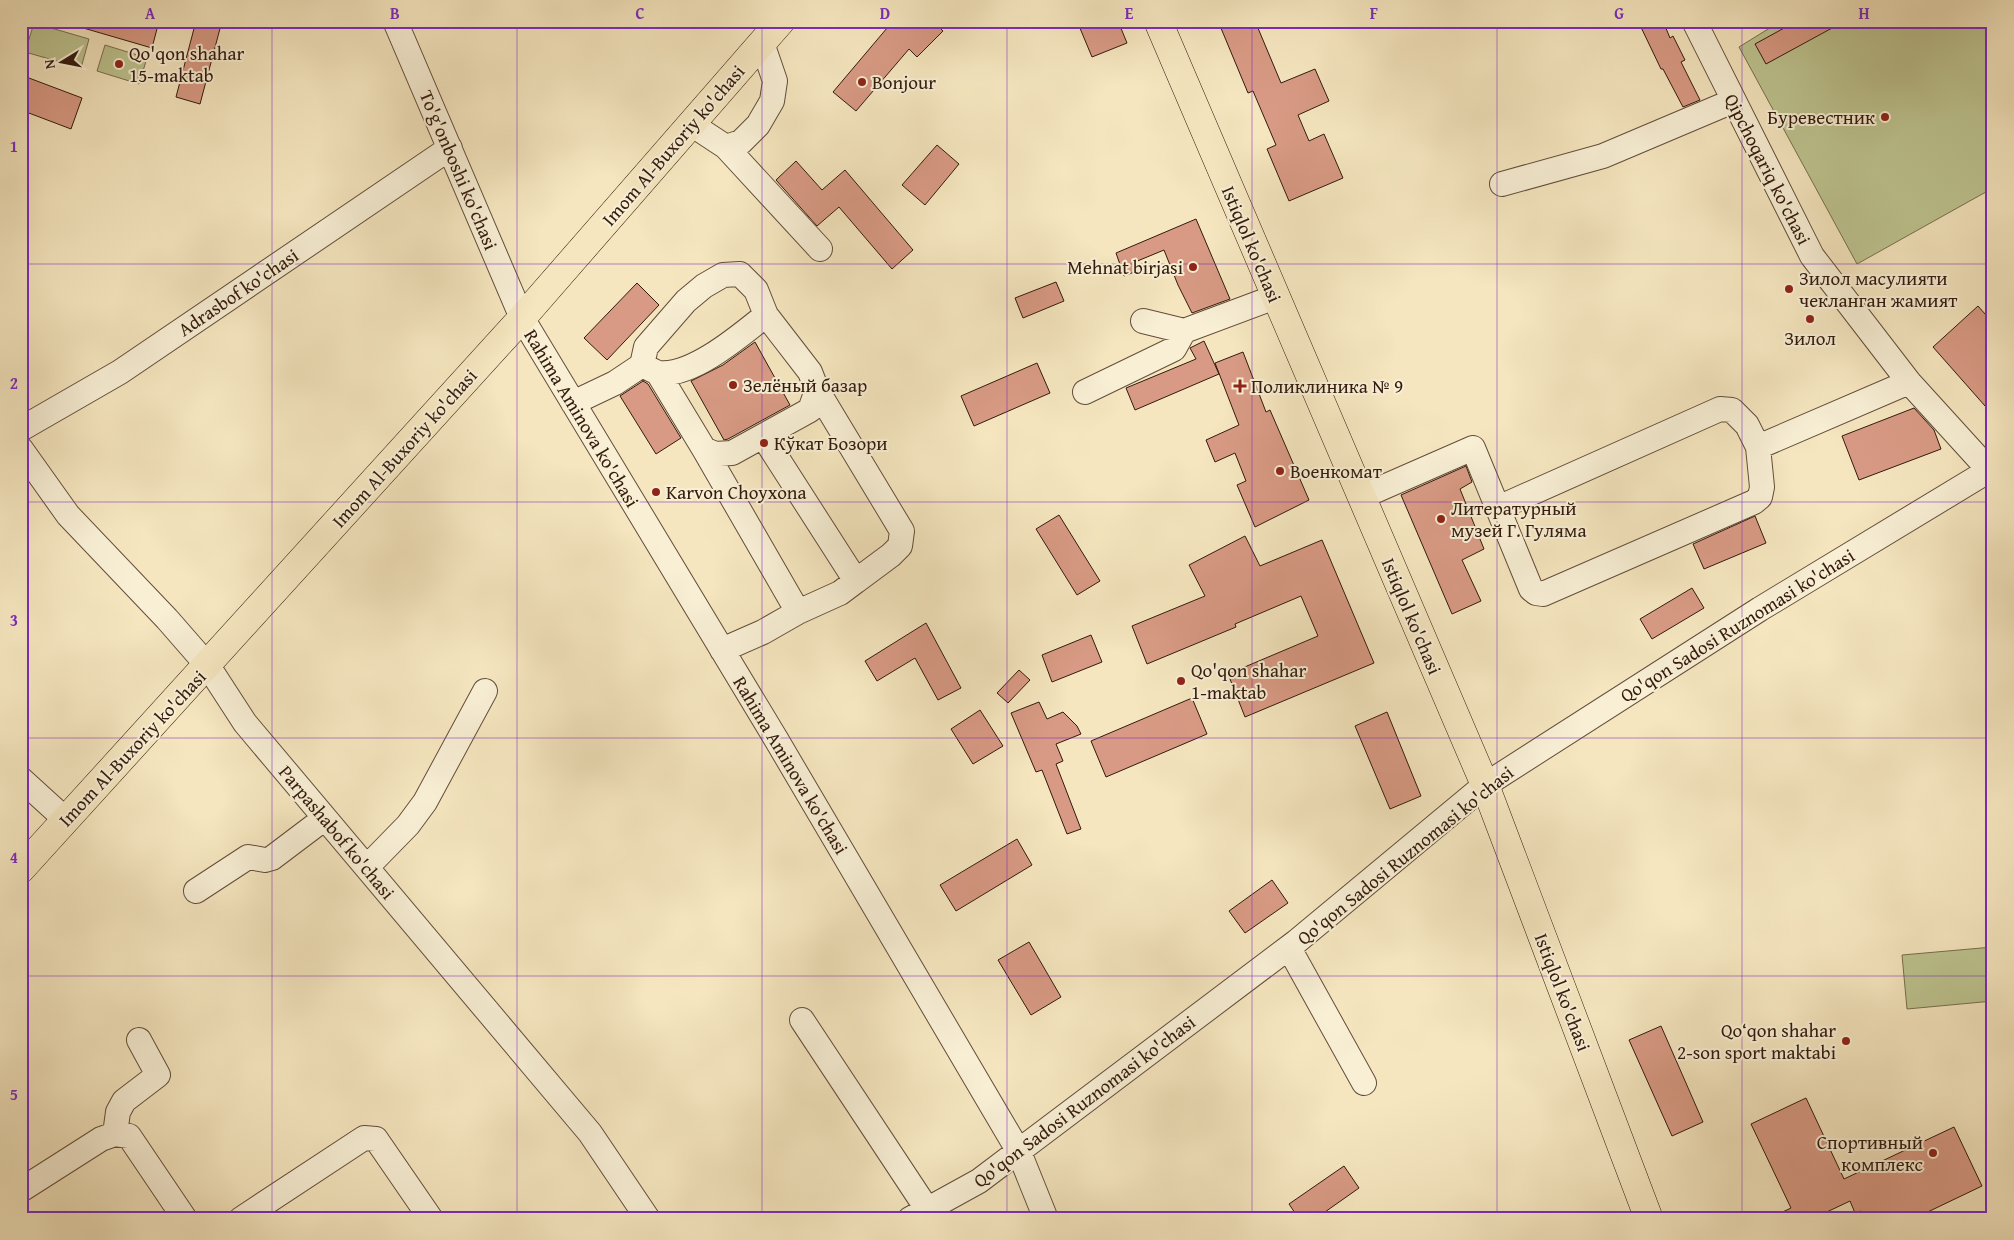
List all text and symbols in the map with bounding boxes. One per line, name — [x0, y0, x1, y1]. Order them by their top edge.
text: A — [145, 1, 156, 25]
text: B — [390, 1, 400, 25]
text: C — [635, 1, 645, 25]
text: D — [880, 1, 890, 25]
text: E — [1125, 1, 1134, 25]
text: F — [1370, 1, 1378, 25]
text: G — [1614, 1, 1624, 25]
text: H — [1858, 1, 1870, 25]
north arrow — [38, 38, 88, 88]
place label: Qo'qon shahar 15-maktab — [129, 39, 245, 89]
text: N — [38, 57, 60, 71]
marker: Qo'qon shahar 15-maktab — [113, 58, 125, 70]
street label: Imom Al-Buxoriy ko'chasi — [595, 58, 751, 232]
place label: Bonjour — [872, 68, 936, 96]
marker: Bonjour — [856, 76, 868, 88]
street label: To'g'onboshi ko'chasi — [413, 86, 505, 254]
street label: Qipchoqariq ko'chasi — [1718, 88, 1818, 250]
place label: Буревестник — [1767, 103, 1875, 131]
marker: Буревестник — [1879, 111, 1891, 123]
text: 1 — [10, 134, 18, 158]
street label: Istiqlol ko'chasi — [1215, 181, 1289, 307]
street label: Adrasbof ko'chasi — [172, 241, 304, 343]
place label: Mehnat birjasi — [1067, 253, 1183, 281]
marker: Mehnat birjasi — [1187, 261, 1199, 273]
place label: Зилол масулияти чекланган жамият — [1799, 264, 1958, 314]
marker: Зилол масулияти чекланган жамият — [1783, 283, 1795, 295]
marker: Зилол — [1804, 313, 1816, 325]
street label: Rahima Aminova ko'chasi — [518, 323, 646, 513]
place label: Зилол — [1784, 324, 1836, 352]
street label: Imom Al-Buxoriy ko'chasi — [325, 362, 483, 534]
text: 2 — [10, 371, 18, 395]
place label: Зелёный базар — [743, 371, 867, 399]
place label: Поликлиника № 9 — [1251, 372, 1403, 400]
marker: Зелёный базар — [727, 379, 739, 391]
marker: Поликлиника № 9 — [1233, 379, 1247, 393]
place label: Кўкат Бозори — [774, 429, 888, 457]
marker: Кўкат Бозори — [758, 437, 770, 449]
place label: Военкомат — [1290, 457, 1383, 485]
marker: Военкомат — [1274, 465, 1286, 477]
place label: Karvon Choyxona — [666, 478, 806, 506]
marker: Karvon Choyxona — [650, 486, 662, 498]
place label: Литературный музей Г. Гуляма — [1451, 494, 1587, 544]
marker: Литературный музей Г. Гуляма — [1435, 513, 1447, 525]
street label: Qo'qon Sadosi Ruznomasi ko'chasi — [1614, 541, 1860, 709]
street label: Istiqlol ko'chasi — [1375, 553, 1449, 679]
text: 3 — [10, 608, 18, 632]
place label: Qo'qon shahar 1-maktab — [1191, 656, 1307, 706]
street label: Imom Al-Buxoriy ko'chasi — [52, 663, 212, 833]
street label: Rahima Aminova ko'chasi — [727, 670, 855, 860]
marker: Qo'qon shahar 1-maktab — [1175, 675, 1187, 687]
street label: Parpashabof ko'chasi — [272, 759, 402, 905]
street label: Qo'qon Sadosi Ruznomasi ko'chasi — [1291, 759, 1519, 951]
text: 4 — [10, 845, 18, 869]
street label: Istiqlol ko'chasi — [1528, 929, 1598, 1055]
street label: Qo'qon Sadosi Ruznomasi ko'chasi — [967, 1008, 1201, 1194]
place label: Qo‘qon shahar 2-son sport maktabi — [1677, 1016, 1836, 1066]
marker: Qo‘qon shahar 2-son sport maktabi — [1840, 1035, 1852, 1047]
text: 5 — [10, 1082, 18, 1106]
place label: Спортивный комплекс — [1817, 1128, 1923, 1178]
marker: Спортивный комплекс — [1927, 1147, 1939, 1159]

